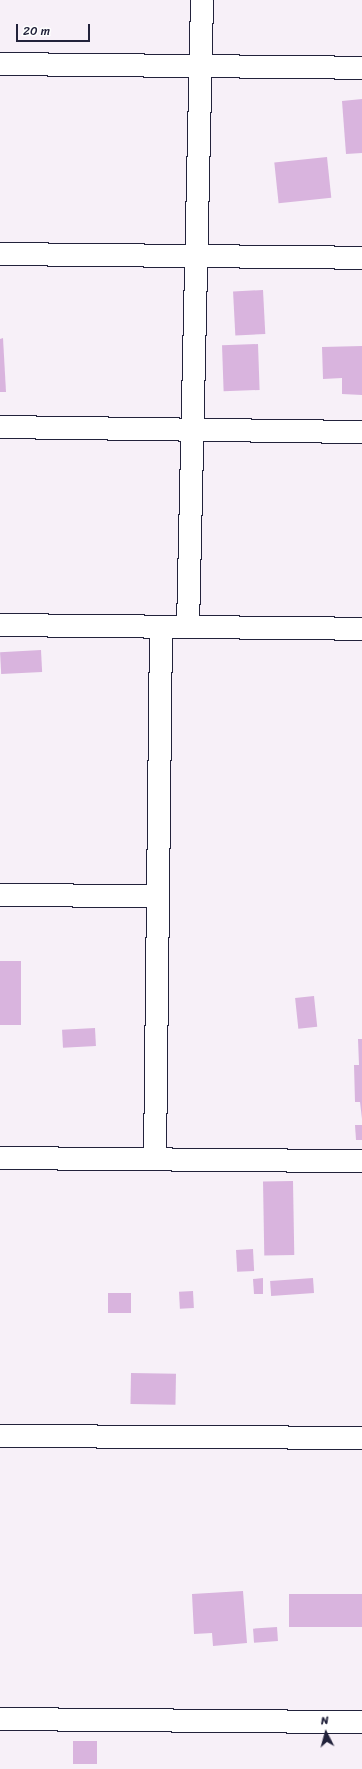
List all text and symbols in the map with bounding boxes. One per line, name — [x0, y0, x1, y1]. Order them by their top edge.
scale bar — [18, 16, 92, 42]
text: 20 m — [23, 20, 50, 42]
text: N — [320, 1711, 329, 1730]
north arrow — [306, 1713, 346, 1753]

